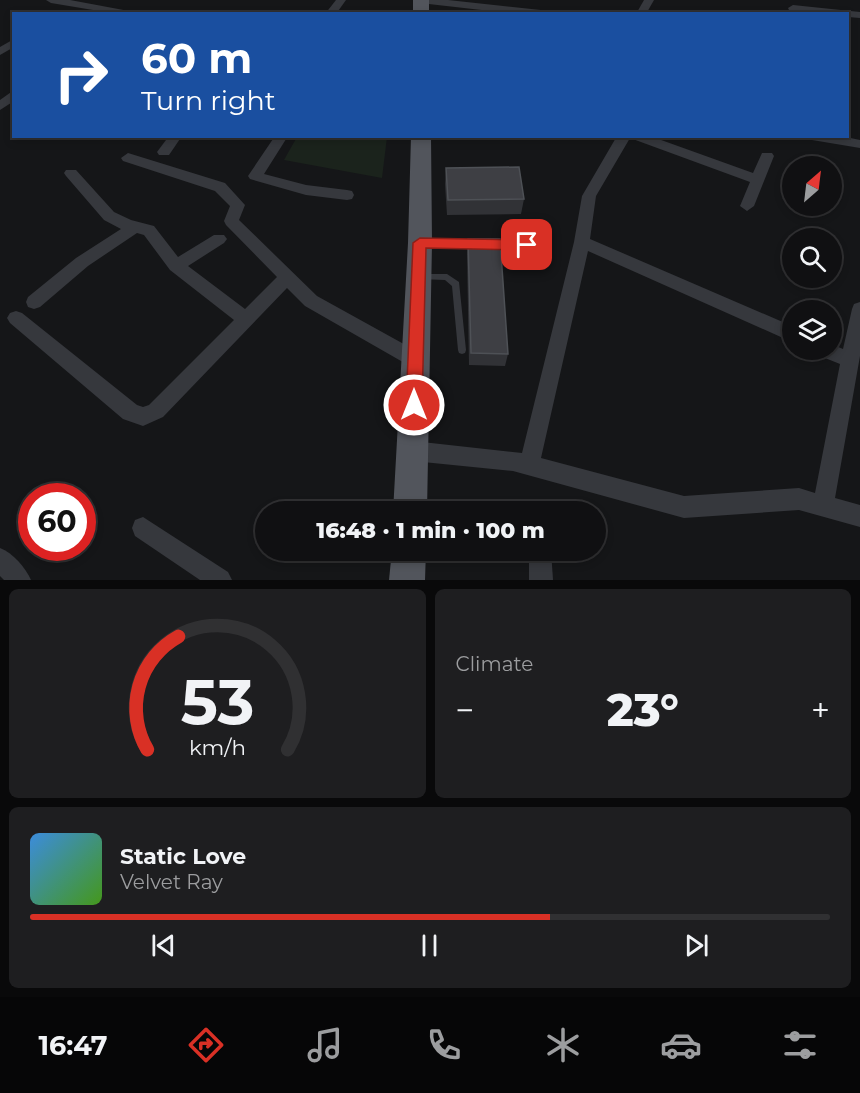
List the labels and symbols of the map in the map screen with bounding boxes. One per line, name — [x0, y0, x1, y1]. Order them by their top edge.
north arrow — [782, 156, 842, 216]
pin — [501, 219, 552, 270]
position arrow — [382, 373, 446, 437]
speed limit sign: 60 — [18, 483, 96, 561]

